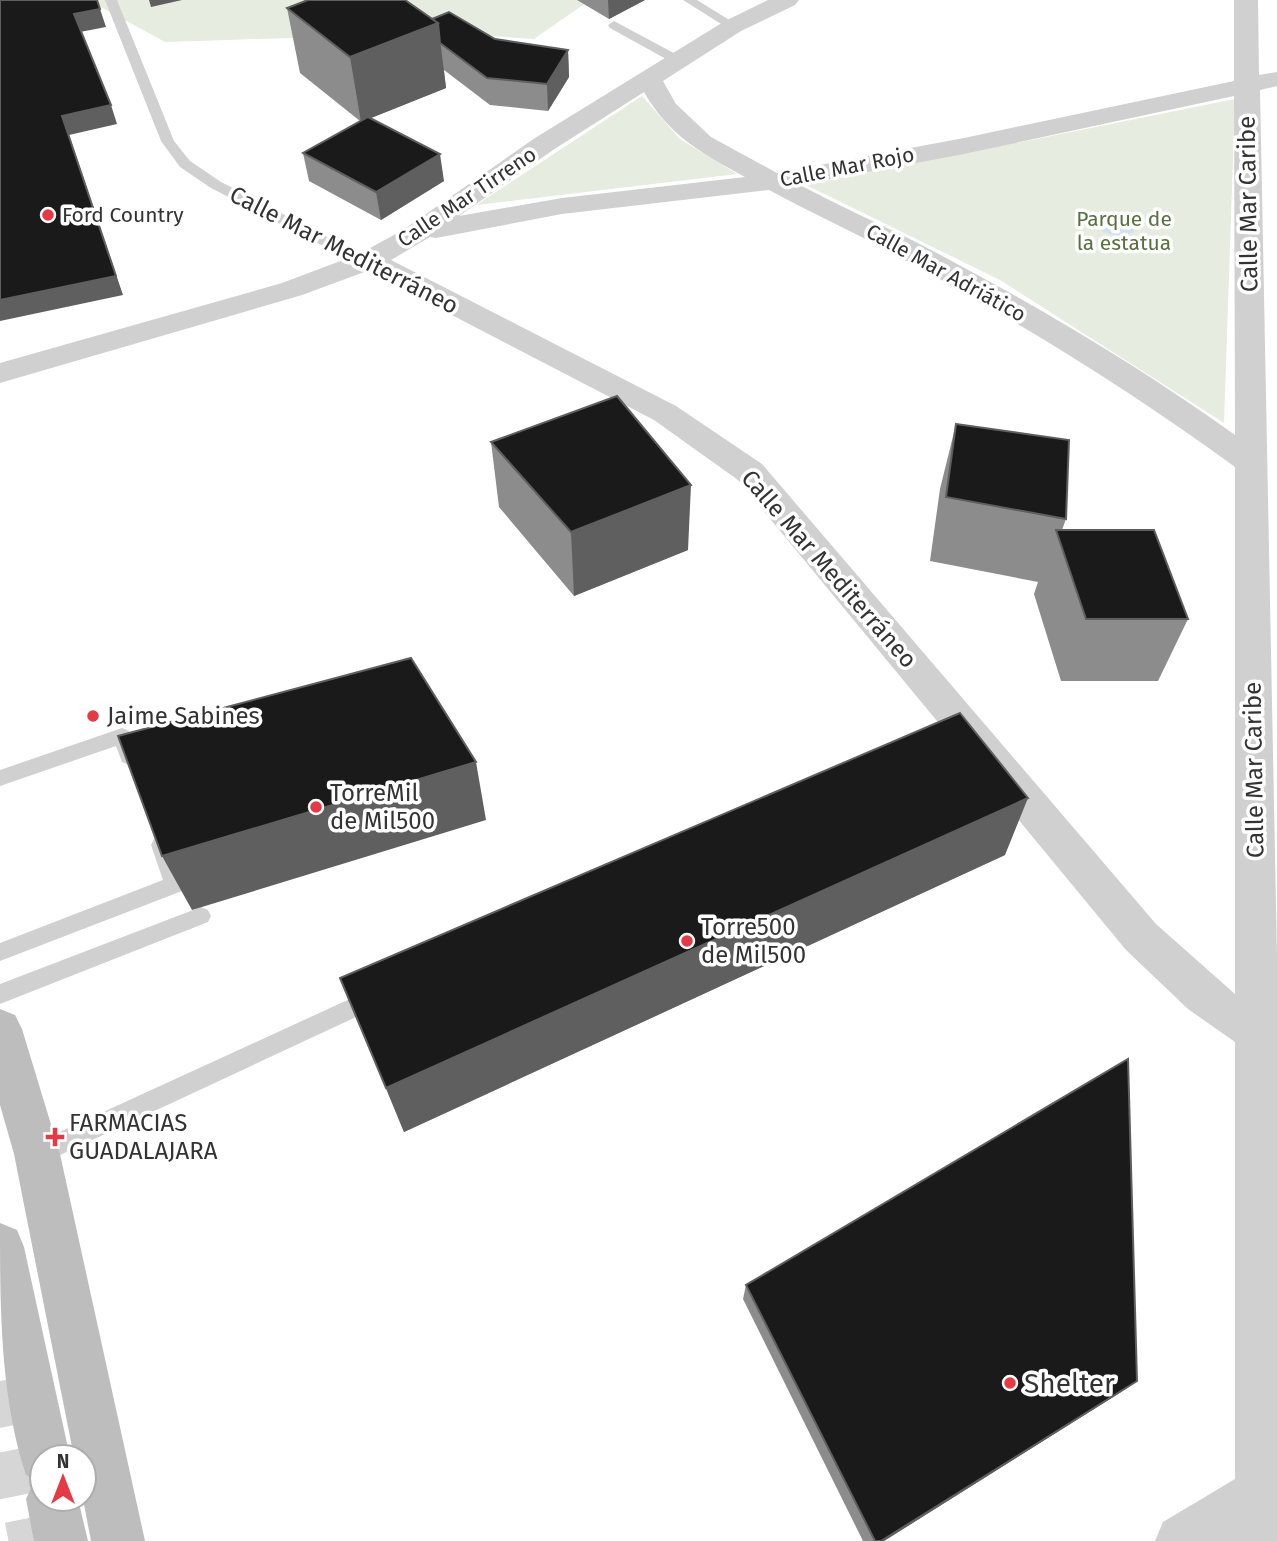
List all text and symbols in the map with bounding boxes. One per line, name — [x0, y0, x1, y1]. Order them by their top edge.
street label: Calle Mar Caribe — [1232, 116, 1264, 292]
street label: Calle Mar Tirreno — [393, 141, 541, 253]
street label: Calle Mar Rojo — [778, 141, 916, 193]
street label: Calle Mar Mediterráneo — [225, 180, 463, 320]
place label: Ford Country — [62, 202, 184, 228]
park label: Parque de la estatua — [1076, 206, 1172, 256]
marker: Ford Country — [40, 207, 56, 223]
street label: Calle Mar Adriático — [861, 218, 1031, 328]
street label: Calle Mar Mediterráneo — [735, 464, 923, 674]
street label: Calle Mar Caribe — [1238, 682, 1270, 858]
place label: Jaime Sabines — [107, 702, 260, 730]
marker: Jaime Sabines — [85, 708, 101, 724]
place label: TorreMil de Mil500 — [330, 779, 435, 835]
marker: TorreMil de Mil500 — [308, 799, 324, 815]
place label: Torre500 de Mil500 — [701, 913, 806, 969]
marker: Torre500 de Mil500 — [679, 933, 695, 949]
place label: FARMACIAS GUADALAJARA — [69, 1109, 218, 1165]
marker: FARMACIAS GUADALAJARA — [47, 1129, 63, 1145]
place label: Shelter — [1024, 1367, 1115, 1400]
marker: Shelter — [1002, 1375, 1018, 1391]
north arrow — [28, 1443, 98, 1513]
text: N — [57, 1450, 69, 1473]

